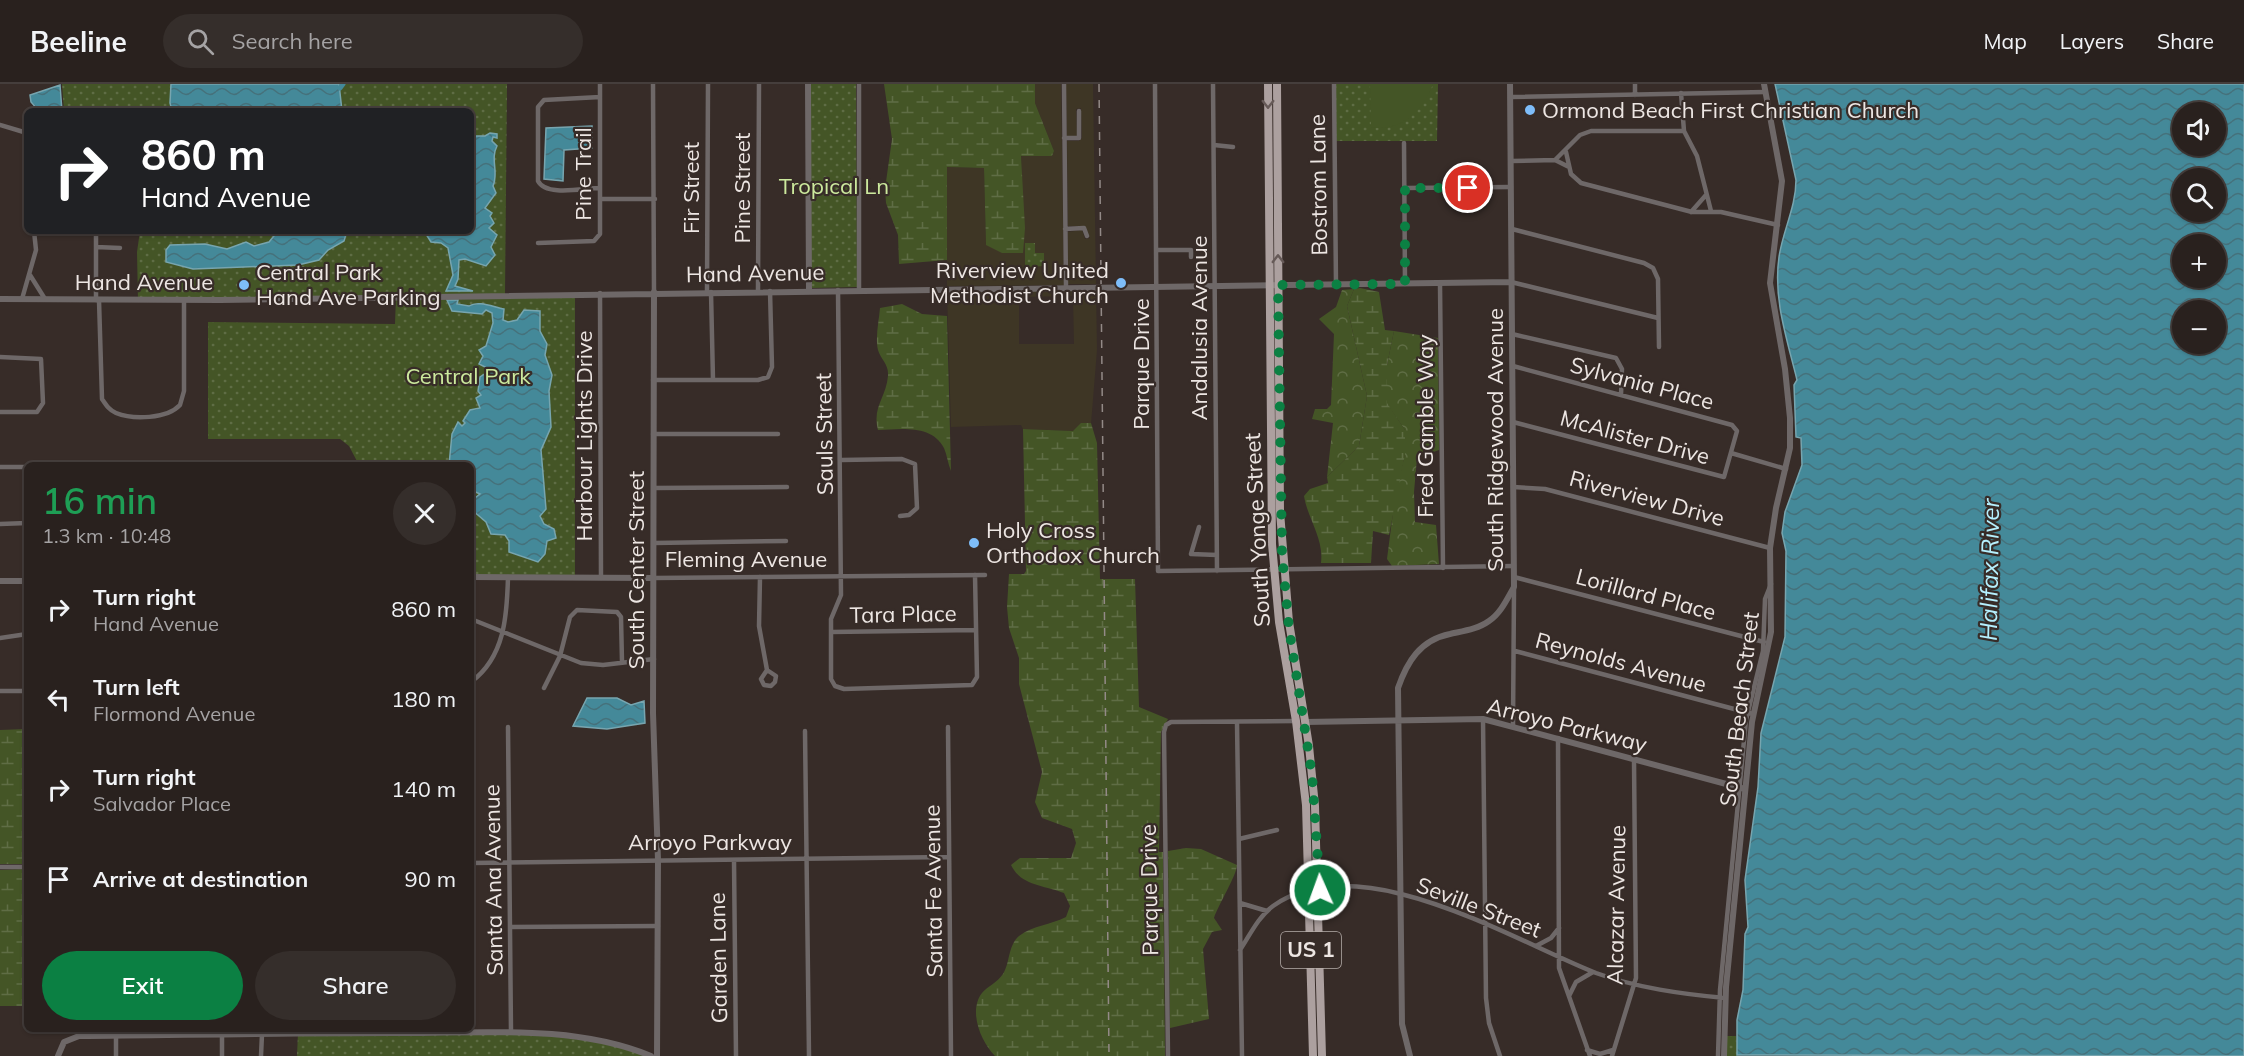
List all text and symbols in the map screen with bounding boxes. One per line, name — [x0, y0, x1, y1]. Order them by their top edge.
search box — [163, 14, 583, 68]
text: Beeline — [30, 24, 127, 59]
icon: search — [184, 25, 217, 58]
text: Search here — [232, 27, 353, 55]
text: Map — [1984, 28, 2027, 54]
text: Layers — [2060, 28, 2124, 54]
text: Share — [2157, 28, 2214, 54]
place label: Ormond Beach First Christian Church — [1542, 96, 1919, 124]
one-way arrow — [1262, 100, 1274, 109]
map controls — [2172, 102, 2226, 354]
button: sound — [2172, 102, 2226, 156]
marker: Ormond Beach First Christian Church — [1523, 103, 1537, 117]
street label: Bostrom Lane — [1303, 114, 1333, 256]
street label: Pine Trail — [569, 127, 597, 221]
text: 860 m — [141, 128, 266, 181]
icon: right — [42, 132, 120, 210]
street label: Pine Street — [728, 132, 756, 244]
street label: Fir Street — [677, 142, 705, 234]
pin — [1442, 162, 1493, 213]
button: search — [2172, 168, 2226, 222]
icon: arrive — [1451, 171, 1484, 204]
park label: Tropical Ln — [779, 172, 889, 200]
text: Hand Avenue — [141, 180, 311, 214]
button: + — [2172, 234, 2226, 288]
street label: Andalusia Avenue — [1185, 235, 1213, 421]
one-way arrow — [1272, 254, 1284, 263]
place label: Riverview United Methodist Church — [930, 256, 1109, 309]
place label: Central Park Hand Ave Parking — [256, 258, 440, 311]
street label: Hand Avenue — [686, 258, 824, 288]
street label: Hand Avenue — [75, 268, 213, 296]
marker: Riverview United Methodist Church — [1114, 276, 1128, 290]
marker: Central Park Hand Ave Parking — [237, 278, 251, 292]
street label: Parque Drive — [1127, 298, 1155, 430]
button: − — [2172, 300, 2226, 354]
street label: South Ridgewood Avenue — [1481, 308, 1509, 572]
street label: Harbour Lights Drive — [570, 330, 598, 542]
street label: Fred Gamble Way — [1411, 334, 1439, 518]
street label: Sylvania Place — [1567, 350, 1717, 416]
park label: Central Park — [405, 362, 531, 390]
street label: Sauls Street — [809, 372, 839, 495]
street label: McAlister Drive — [1557, 404, 1713, 470]
street label: South Yonge Street — [1238, 432, 1276, 628]
street label: Riverview Drive — [1566, 464, 1728, 532]
street label: South Center Street — [622, 470, 650, 669]
text: 16 min — [42, 478, 157, 523]
button: close — [393, 482, 456, 545]
water label: Halifax River — [1973, 497, 2005, 641]
place label: Holy Cross Orthodox Church — [986, 516, 1160, 569]
text: 1.3 km · 10:48 — [42, 523, 171, 548]
marker: Holy Cross Orthodox Church — [967, 536, 981, 550]
street label: Fleming Avenue — [665, 545, 827, 573]
street label: Lorillard Place — [1573, 562, 1719, 626]
text: Turn right — [93, 583, 196, 611]
icon: right — [42, 593, 75, 626]
text: 860 m — [391, 595, 456, 623]
street label: Tara Place — [849, 599, 957, 629]
street label: South Beach Street — [1713, 610, 1765, 808]
text: Hand Avenue — [93, 611, 219, 636]
street label: Reynolds Avenue — [1533, 626, 1709, 698]
text: Turn left — [93, 673, 180, 701]
icon: left — [42, 683, 75, 716]
text: 180 m — [391, 685, 456, 713]
street label: Arroyo Parkway — [1484, 692, 1650, 758]
text: Flormond Avenue — [93, 701, 255, 726]
text: Turn right — [93, 763, 196, 791]
icon: right — [42, 773, 75, 806]
text: 140 m — [391, 775, 456, 803]
street label: Santa Ana Avenue — [477, 784, 509, 976]
text: Salvador Place — [93, 791, 231, 816]
street label: Santa Fe Avenue — [917, 804, 949, 978]
street label: Parque Drive — [1134, 824, 1164, 956]
street label: Alcazar Avenue — [1601, 825, 1631, 985]
street label: Arroyo Parkway — [628, 828, 792, 856]
position arrow — [1288, 858, 1352, 922]
icon: arrive — [42, 863, 75, 896]
text: Arrive at destination — [93, 865, 308, 893]
text: 90 m — [405, 865, 456, 893]
street label: Seville Street — [1413, 870, 1546, 944]
street label: Garden Lane — [703, 892, 733, 1024]
road number: US 1 — [1281, 932, 1341, 968]
button: Exit — [42, 951, 243, 1020]
button: Share — [255, 951, 456, 1020]

